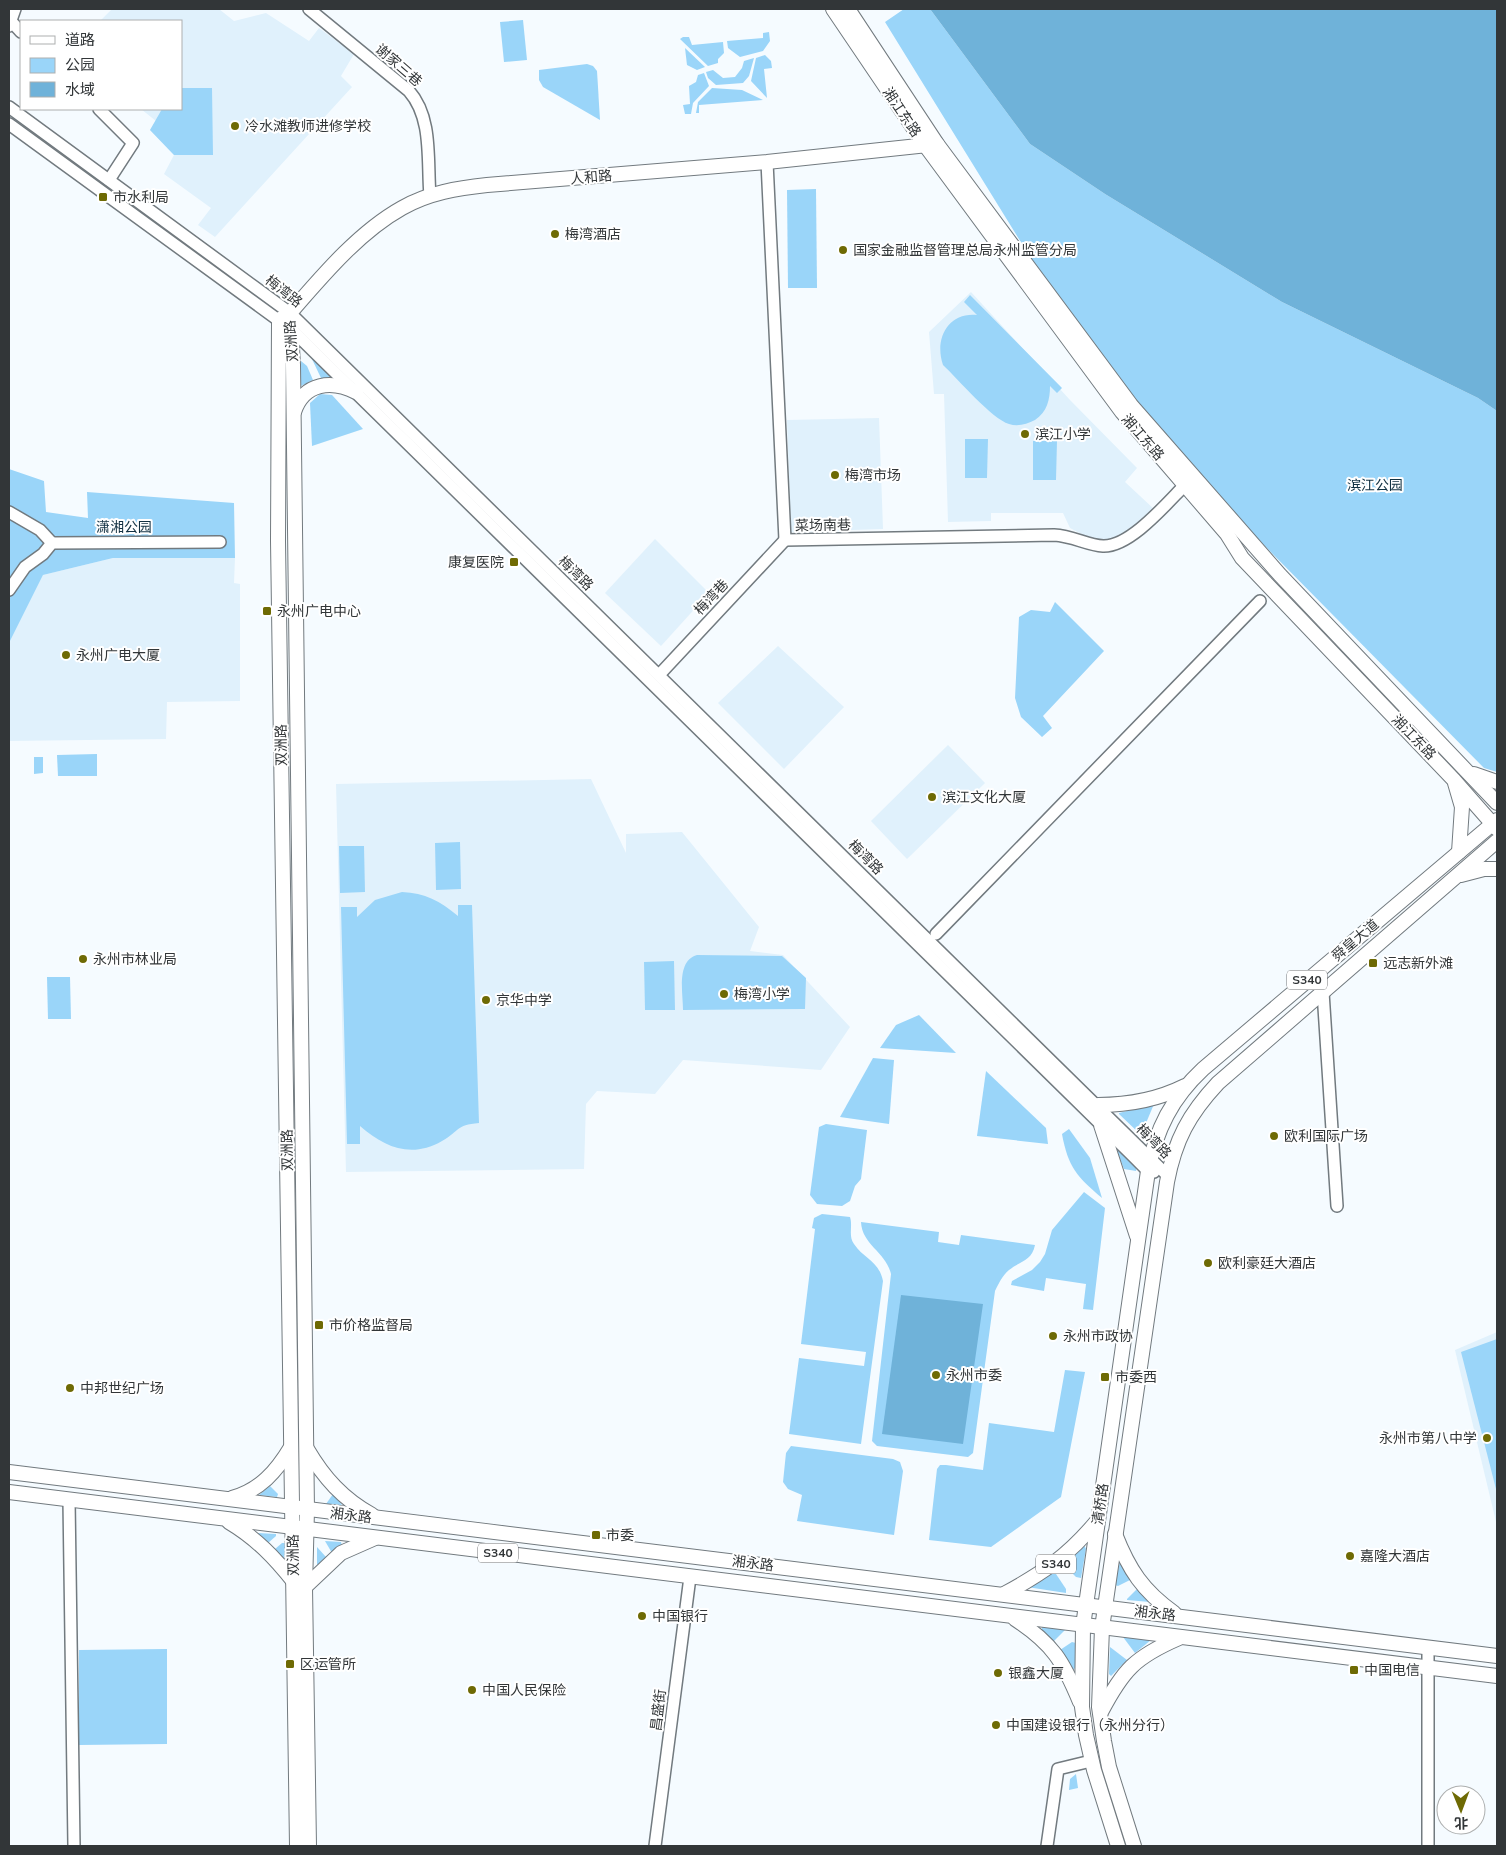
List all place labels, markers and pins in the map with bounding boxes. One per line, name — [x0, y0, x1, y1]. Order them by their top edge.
place label: 冷水滩教师进修学校 — [245, 117, 371, 135]
marker: 冷水滩教师进修学校 — [229, 120, 241, 132]
place label: 市水利局 — [113, 188, 169, 206]
marker: 市水利局 — [97, 191, 109, 203]
place label: 梅湾酒店 — [565, 225, 621, 243]
marker: 梅湾酒店 — [549, 228, 561, 240]
place label: 国家金融监督管理总局永州监管分局 — [853, 241, 1077, 259]
marker: 国家金融监督管理总局永州监管分局 — [837, 244, 849, 256]
place label: 滨江小学 — [1035, 425, 1091, 443]
marker: 滨江小学 — [1019, 428, 1031, 440]
place label: 梅湾市场 — [845, 466, 901, 484]
marker: 梅湾市场 — [829, 469, 841, 481]
place label: 康复医院 — [448, 553, 504, 571]
marker: 康复医院 — [508, 556, 520, 568]
place label: 永州广电中心 — [277, 602, 361, 620]
marker: 永州广电中心 — [261, 605, 273, 617]
place label: 永州广电大厦 — [76, 646, 160, 664]
marker: 永州广电大厦 — [60, 649, 72, 661]
place label: 滨江文化大厦 — [942, 788, 1026, 806]
marker: 滨江文化大厦 — [926, 791, 938, 803]
place label: 永州市林业局 — [93, 950, 177, 968]
marker: 永州市林业局 — [77, 953, 89, 965]
place label: 远志新外滩 — [1383, 954, 1453, 972]
marker: 远志新外滩 — [1367, 957, 1379, 969]
place label: 梅湾小学 — [734, 985, 790, 1003]
marker: 梅湾小学 — [718, 988, 730, 1000]
place label: 京华中学 — [496, 991, 552, 1009]
marker: 京华中学 — [480, 994, 492, 1006]
place label: 欧利国际广场 — [1284, 1127, 1368, 1145]
marker: 欧利国际广场 — [1268, 1130, 1280, 1142]
place label: 欧利豪廷大酒店 — [1218, 1254, 1316, 1272]
marker: 欧利豪廷大酒店 — [1202, 1257, 1214, 1269]
place label: 市价格监督局 — [329, 1316, 413, 1334]
marker: 市价格监督局 — [313, 1319, 325, 1331]
place label: 永州市政协 — [1063, 1327, 1133, 1345]
marker: 永州市政协 — [1047, 1330, 1059, 1342]
place label: 永州市委 — [946, 1366, 1002, 1384]
place label: 市委西 — [1115, 1368, 1157, 1386]
marker: 永州市委 — [930, 1369, 942, 1381]
marker: 市委西 — [1099, 1371, 1111, 1383]
place label: 中邦世纪广场 — [80, 1379, 164, 1397]
marker: 中邦世纪广场 — [64, 1382, 76, 1394]
place label: 永州市第八中学 — [1379, 1429, 1477, 1447]
marker: 永州市第八中学 — [1481, 1432, 1493, 1444]
place label: 市委 — [606, 1526, 634, 1544]
marker: 市委 — [590, 1529, 602, 1541]
place label: 嘉隆大酒店 — [1360, 1547, 1430, 1565]
marker: 嘉隆大酒店 — [1344, 1550, 1356, 1562]
place label: 中国银行 — [652, 1607, 708, 1625]
marker: 中国银行 — [636, 1610, 648, 1622]
place label: 区运管所 — [300, 1655, 356, 1673]
marker: 区运管所 — [284, 1658, 296, 1670]
place label: 中国电信 — [1364, 1661, 1420, 1679]
place label: 银鑫大厦 — [1008, 1664, 1064, 1682]
marker: 中国电信 — [1348, 1664, 1360, 1676]
marker: 银鑫大厦 — [992, 1667, 1004, 1679]
place label: 中国人民保险 — [482, 1681, 566, 1699]
marker: 中国人民保险 — [466, 1684, 478, 1696]
place label: 中国建设银行（永州分行） — [1006, 1716, 1174, 1734]
marker: 中国建设银行（永州分行） — [990, 1719, 1002, 1731]

